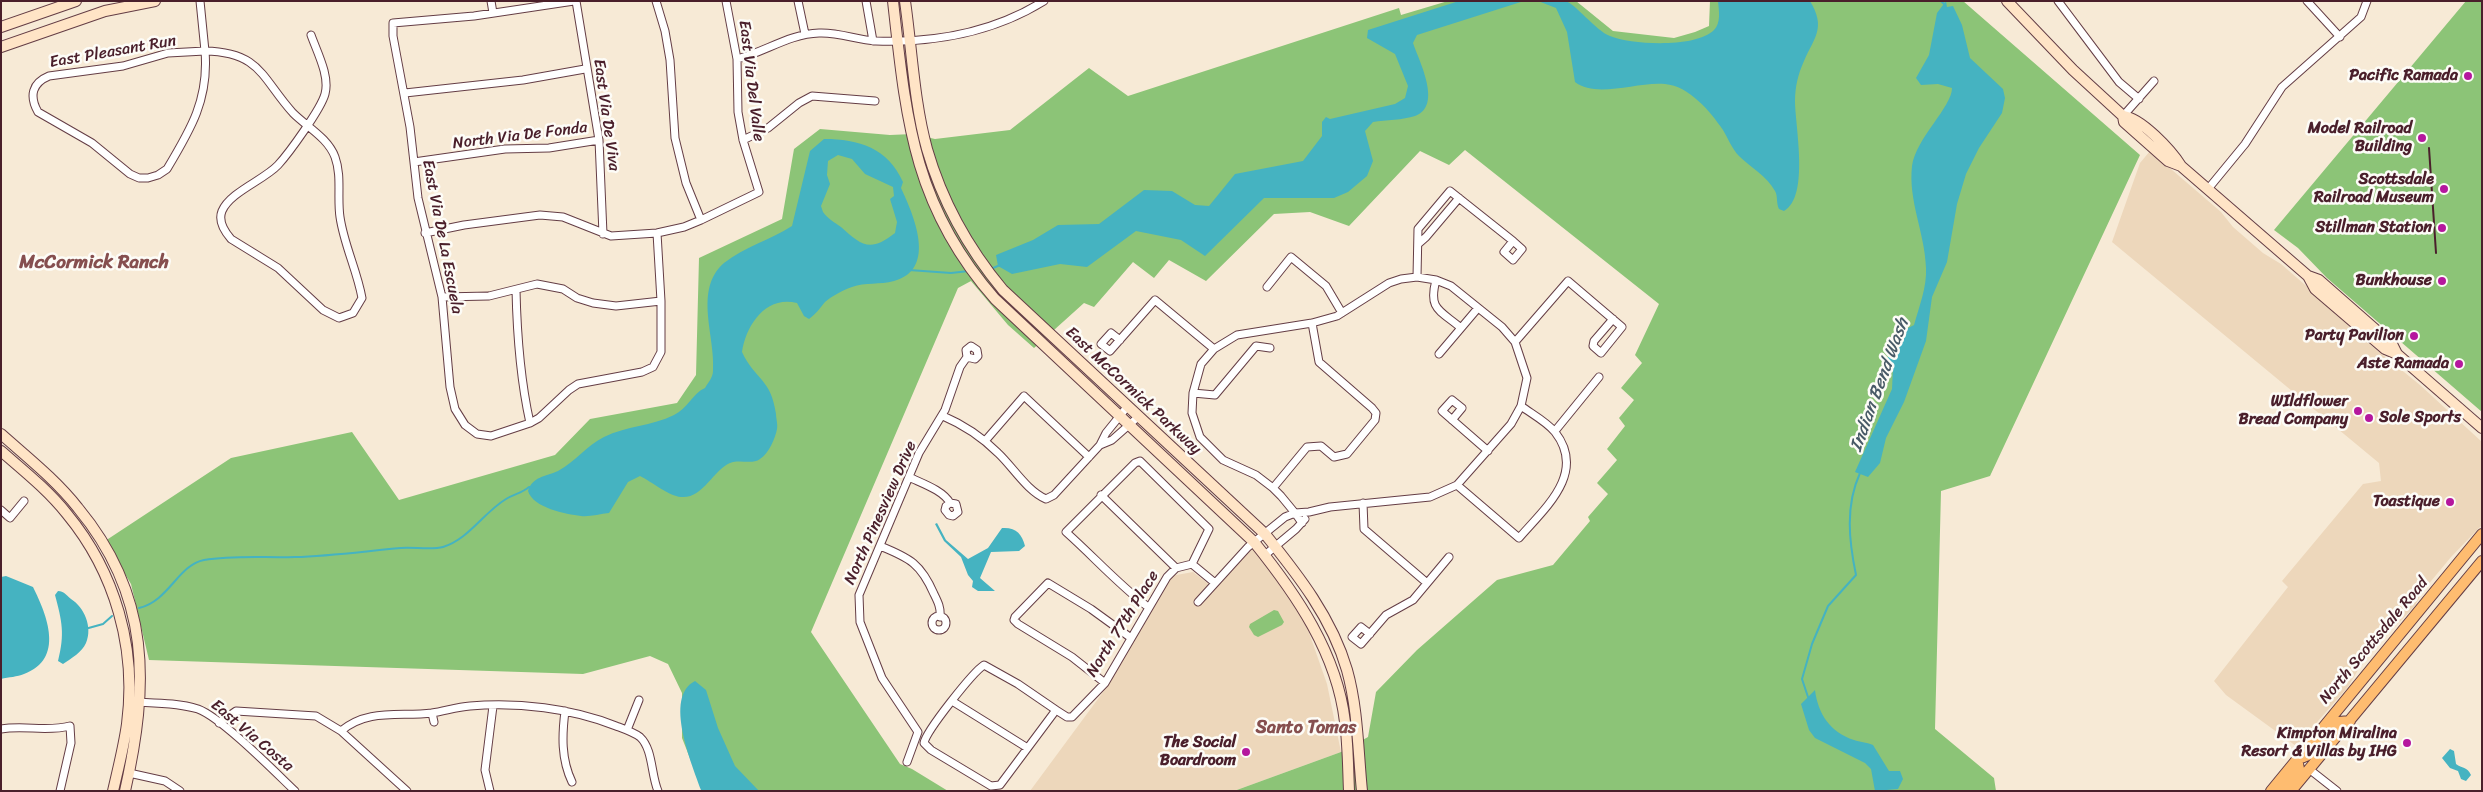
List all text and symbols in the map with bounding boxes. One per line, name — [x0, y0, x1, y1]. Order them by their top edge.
street label: East Via Del Valle — [734, 19, 768, 143]
street label: East Pleasant Run — [48, 31, 178, 73]
street label: East Via De Viva — [589, 58, 623, 172]
place label: Pacific Ramada — [2349, 66, 2458, 86]
marker: Pacific Ramada — [2462, 70, 2474, 82]
street label: North Via De Fonda — [452, 118, 588, 154]
place label: Model Railroad Building — [2308, 119, 2412, 157]
marker: Model Railroad Building — [2416, 132, 2428, 144]
street label: East Via De La Escuela — [418, 158, 466, 316]
place label: Scottsdale Railroad Museum — [2314, 170, 2434, 208]
marker: Scottsdale Railroad Museum — [2438, 183, 2450, 195]
place label: Stillman Station — [2315, 218, 2432, 238]
marker: Stillman Station — [2436, 222, 2448, 234]
district label: McCormick Ranch — [19, 252, 169, 274]
place label: Bunkhouse — [2356, 271, 2432, 291]
marker: Bunkhouse — [2436, 275, 2448, 287]
water label: Indian Bend Wash — [1846, 316, 1914, 454]
street label: East McCormick Parkway — [1061, 323, 1205, 459]
place label: Party Pavilion — [2305, 326, 2404, 346]
marker: Party Pavilion — [2408, 330, 2420, 342]
place label: Aste Ramada — [2357, 354, 2449, 374]
marker: Aste Ramada — [2453, 358, 2465, 370]
place label: WIldflower Bread Company — [2239, 392, 2348, 430]
marker: WIldflower Bread Company — [2352, 405, 2364, 417]
place label: Sole Sports — [2379, 408, 2461, 428]
marker: Sole Sports — [2363, 412, 2375, 424]
street label: North Pinesview Drive — [841, 438, 921, 588]
place label: Toastique — [2373, 492, 2440, 512]
marker: Toastique — [2444, 496, 2456, 508]
street label: North 77th Place — [1083, 567, 1163, 681]
street label: North Scottsdale Road — [2315, 574, 2433, 708]
street label: East Via Costa — [207, 696, 297, 776]
district label: Santo Tomas — [1256, 717, 1356, 739]
place label: Kimpton Miralina Resort & Villas by IHG — [2241, 724, 2397, 762]
place label: The Social Boardroom — [1160, 733, 1236, 771]
marker: Kimpton Miralina Resort & Villas by IHG — [2401, 737, 2413, 749]
marker: The Social Boardroom — [1240, 746, 1252, 758]

